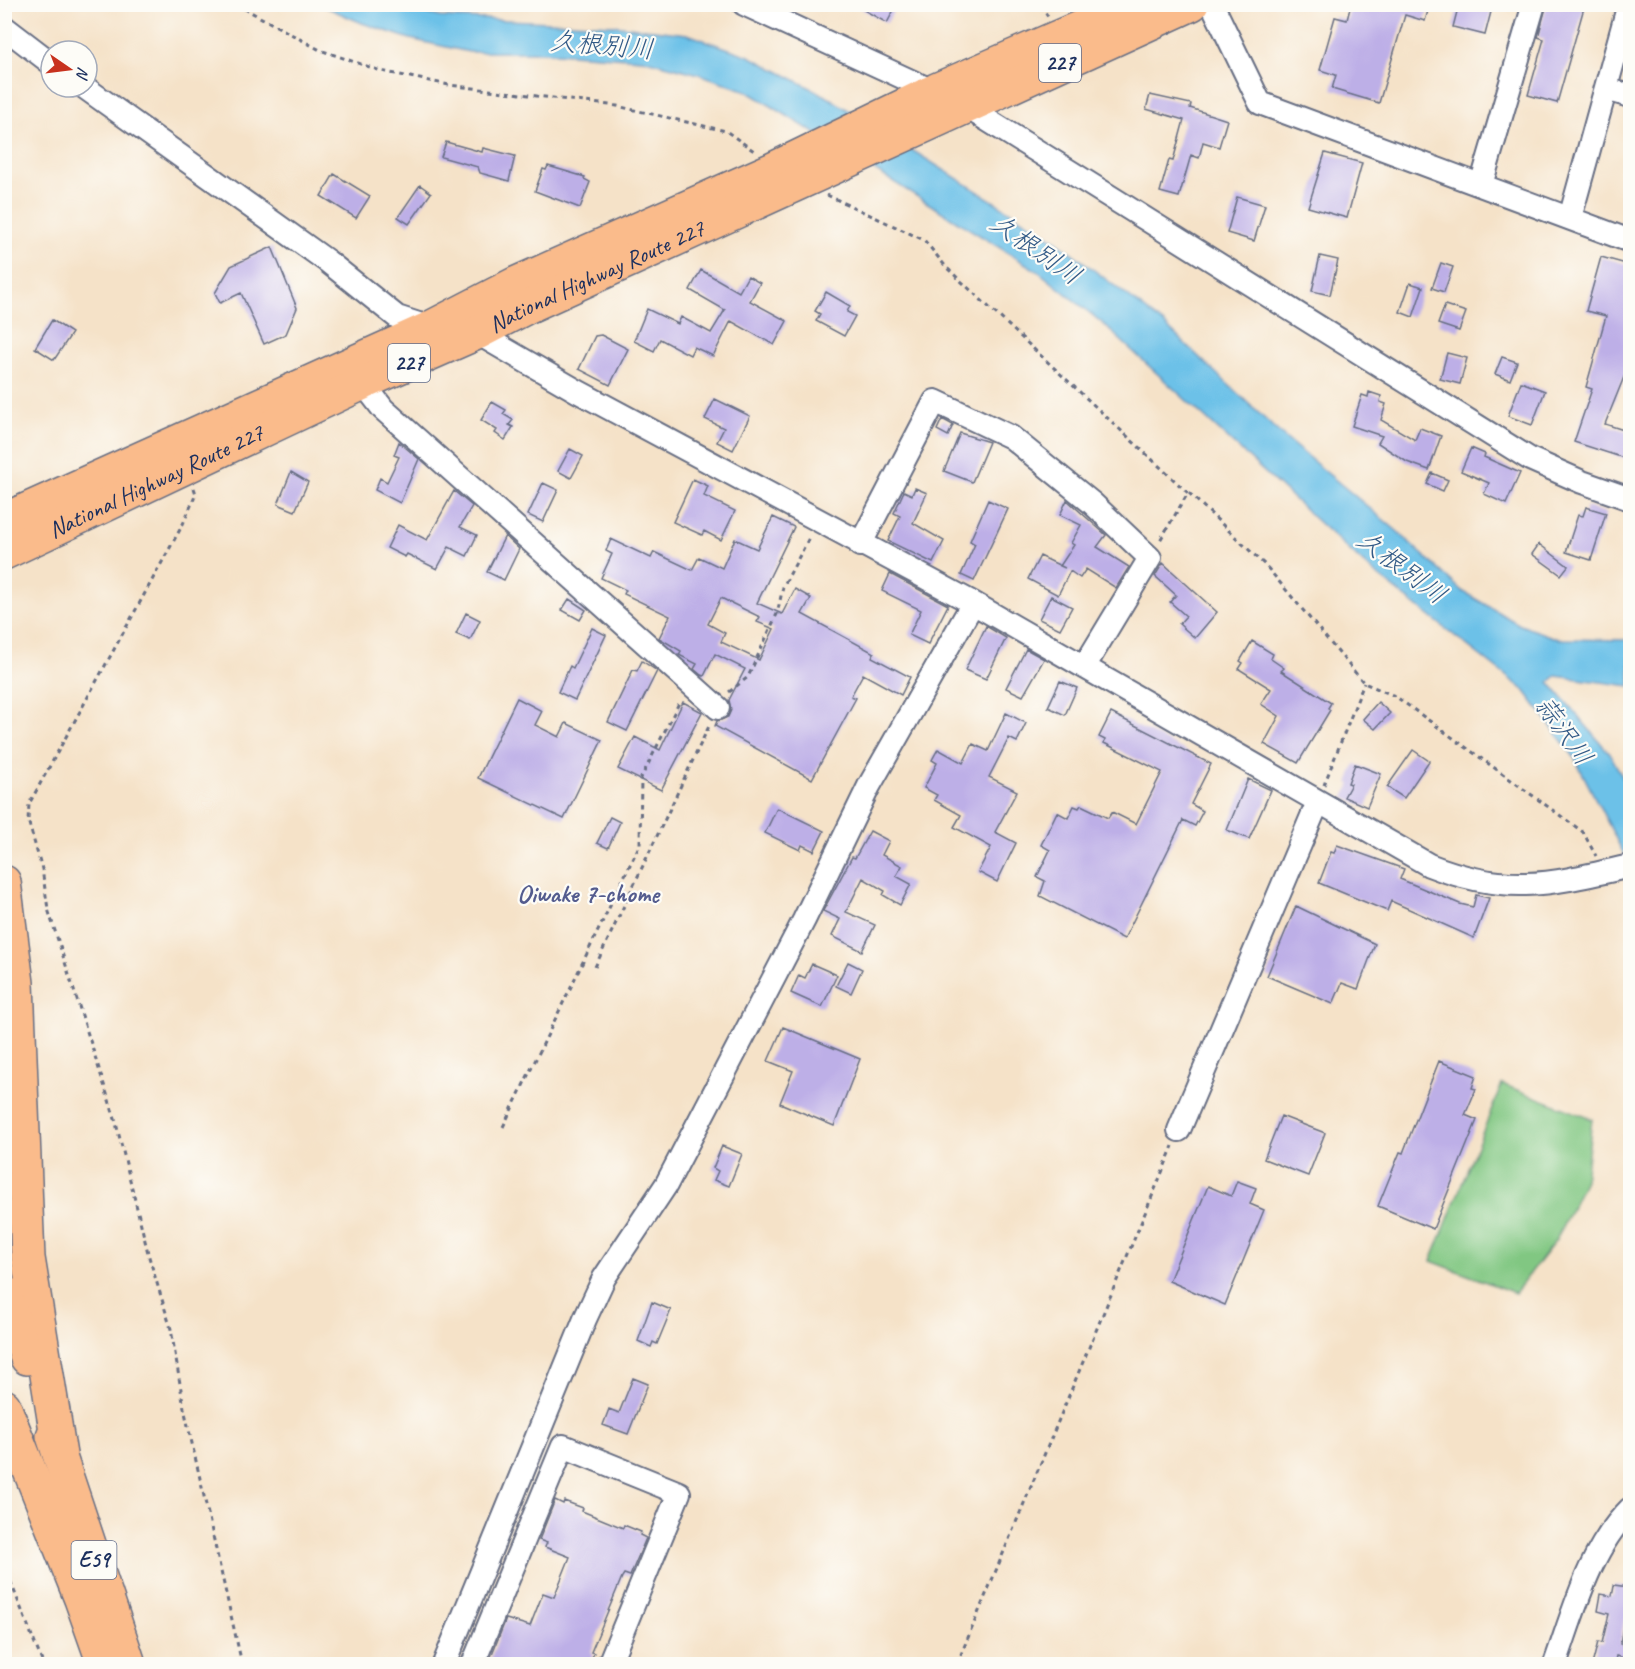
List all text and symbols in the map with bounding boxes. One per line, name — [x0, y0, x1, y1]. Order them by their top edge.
water label: 久根別川 — [549, 24, 655, 66]
north arrow — [39, 39, 99, 99]
road number: 227 — [1039, 44, 1081, 82]
text: N — [71, 65, 93, 83]
water label: 久根別川 — [984, 206, 1088, 292]
street label: National Highway Route 227 — [483, 213, 710, 339]
road number: 227 — [388, 344, 430, 382]
street label: National Highway Route 227 — [43, 417, 269, 545]
water label: 久根別川 — [1351, 523, 1453, 611]
water label: 蒜沢川 — [1528, 690, 1600, 772]
district label: Oiwake 7-chome — [517, 877, 661, 910]
road number: E59 — [72, 1541, 116, 1579]

